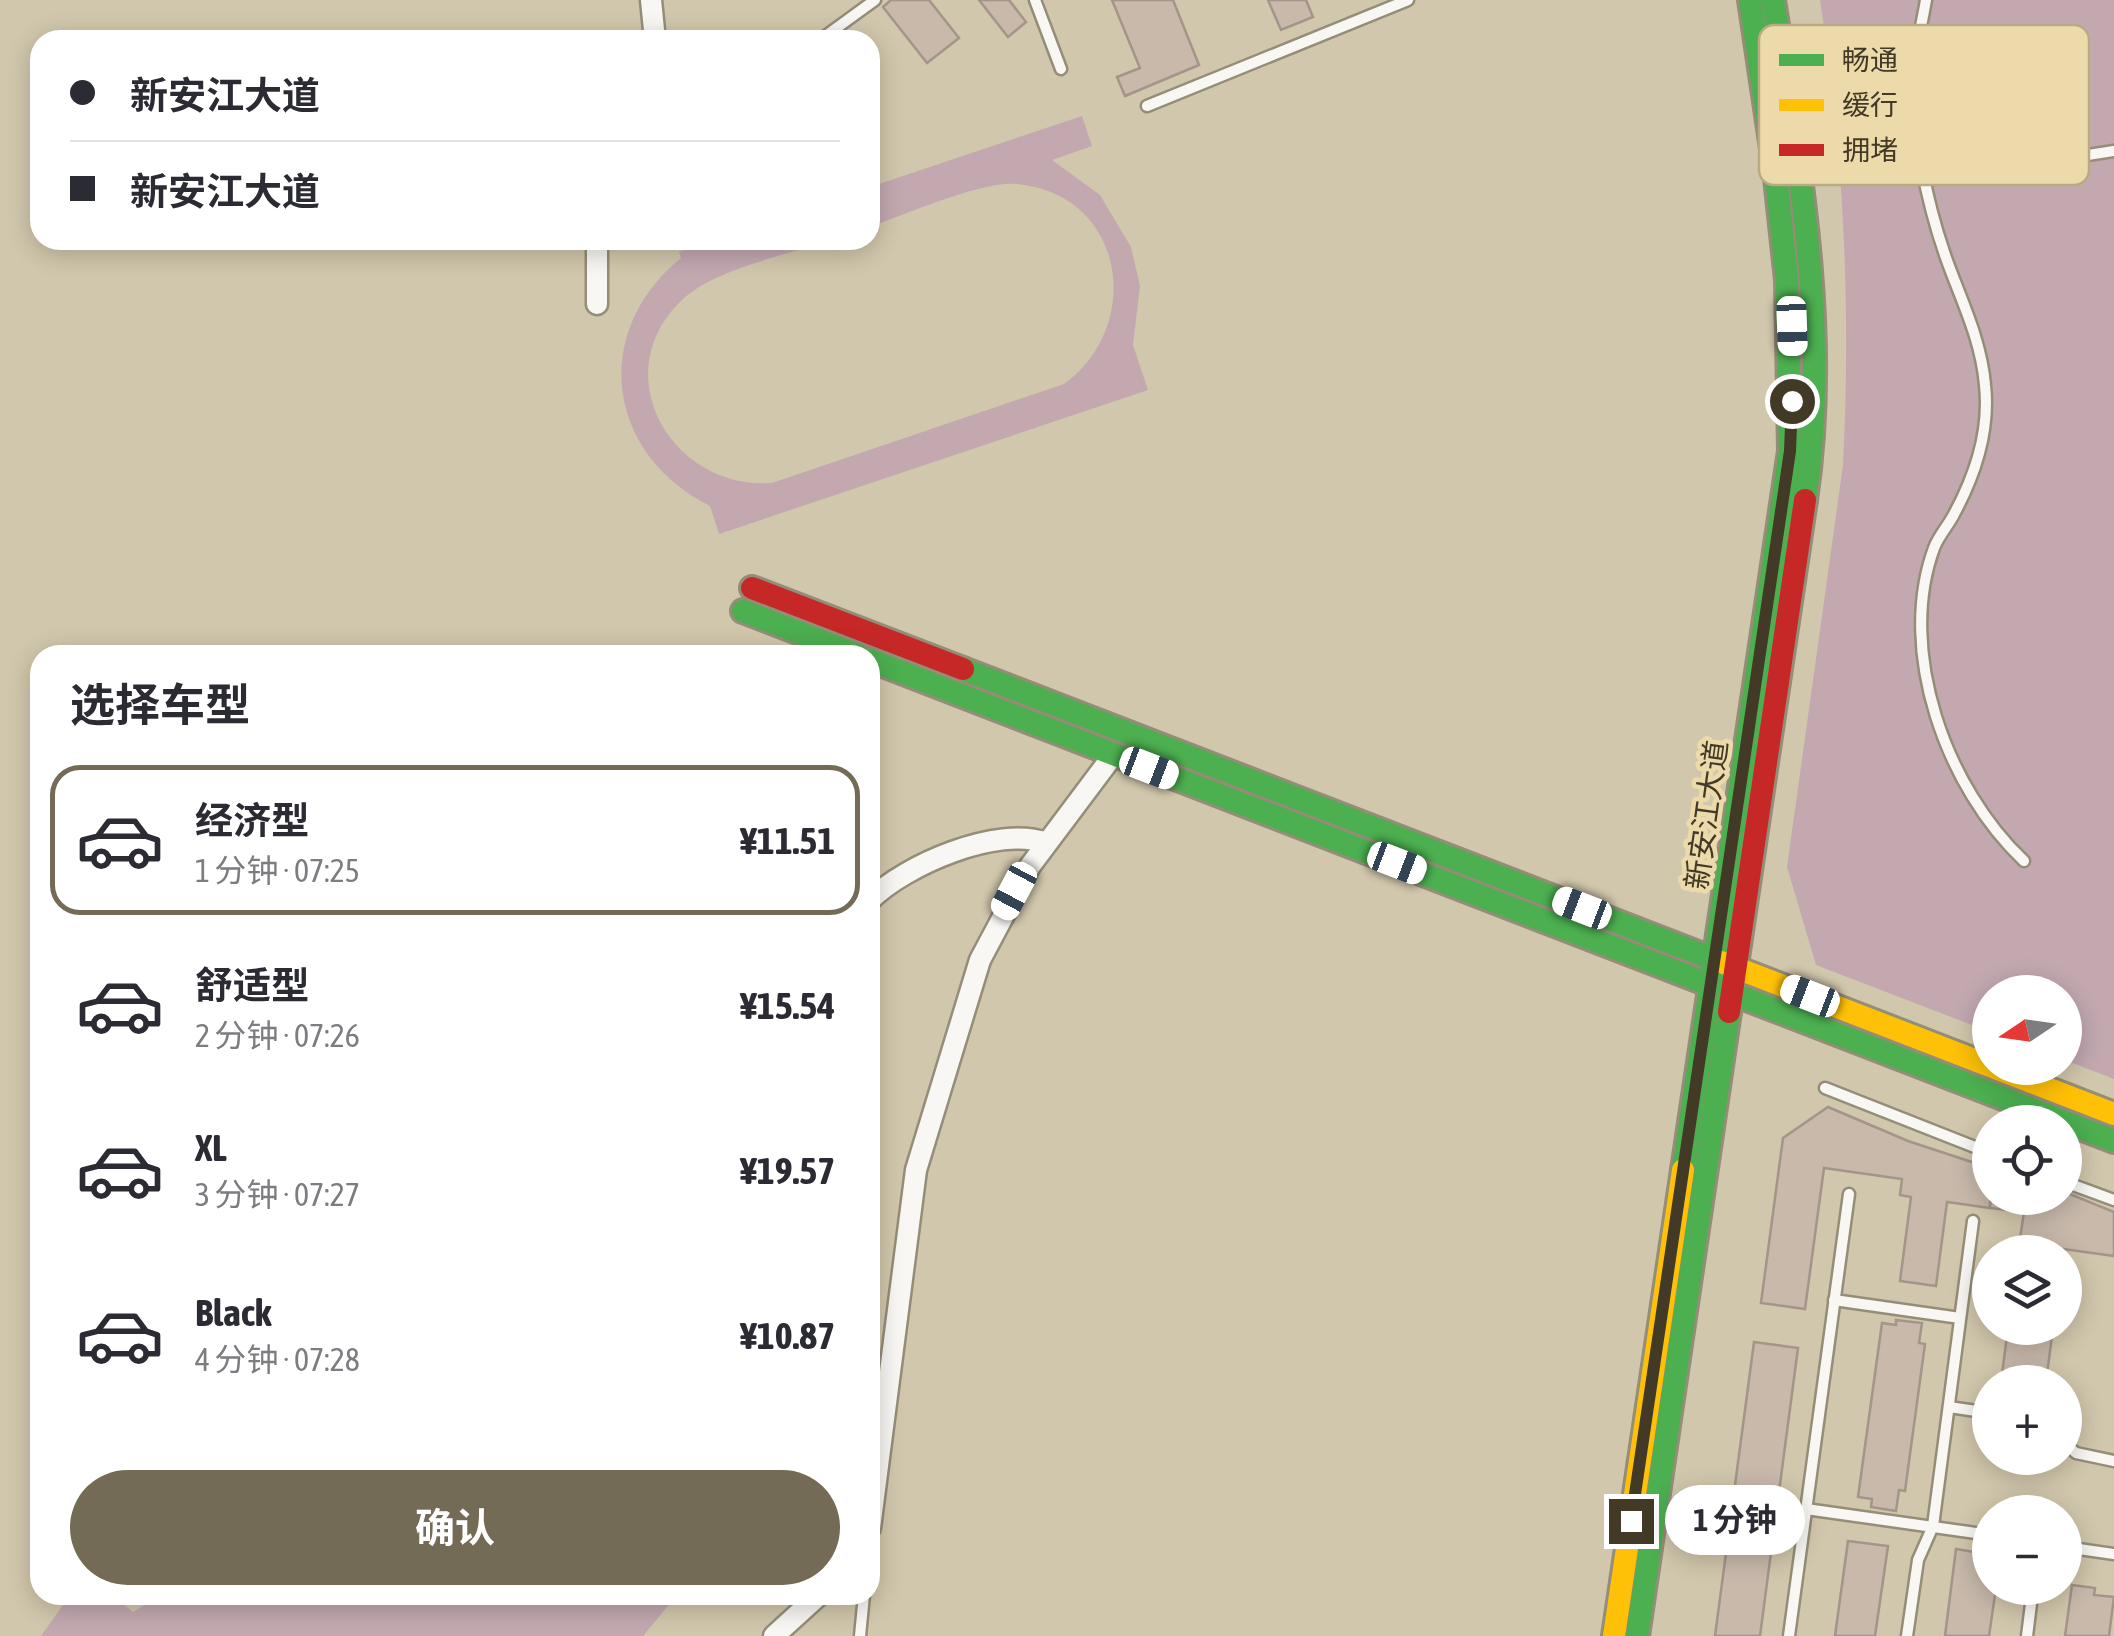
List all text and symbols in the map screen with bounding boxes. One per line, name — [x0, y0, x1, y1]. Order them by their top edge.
legend — [1759, 25, 2089, 185]
text: 畅通 — [1842, 44, 1898, 76]
text: 新安江大道 — [130, 74, 320, 117]
text: 缓行 — [1842, 89, 1898, 121]
text: 拥堵 — [1842, 134, 1898, 166]
text: 新安江大道 — [130, 170, 320, 213]
car — [1776, 295, 1808, 357]
route start — [1770, 379, 1815, 424]
text: 选择车型 — [70, 679, 250, 731]
street label: 新安江大道 — [1679, 738, 1733, 891]
car — [1116, 743, 1182, 793]
icon: car — [75, 795, 165, 885]
text: 经济型 — [195, 799, 309, 842]
text: ¥11.51 — [740, 819, 835, 862]
car — [1364, 838, 1430, 888]
text: 1 分钟 · 07:25 — [195, 852, 360, 889]
car — [987, 857, 1041, 925]
car — [1549, 883, 1615, 933]
icon: car — [75, 960, 165, 1050]
text: 舒适型 — [195, 964, 309, 1007]
car — [1777, 971, 1843, 1021]
north arrow — [1972, 975, 2082, 1085]
map controls — [1972, 975, 2082, 1605]
text: ¥15.54 — [740, 984, 835, 1027]
text: 2 分钟 · 07:26 — [195, 1017, 360, 1054]
button: locate — [1972, 1105, 2082, 1215]
icon: car — [75, 1125, 165, 1215]
text: XL — [195, 1126, 227, 1169]
text: ¥19.57 — [740, 1149, 835, 1192]
text: 3 分钟 · 07:27 — [195, 1176, 360, 1213]
button: layers — [1972, 1235, 2082, 1345]
icon: car — [75, 1290, 165, 1380]
text: Black — [195, 1291, 272, 1334]
text: ¥10.87 — [740, 1314, 835, 1357]
text: 4 分钟 · 07:28 — [195, 1341, 360, 1378]
button: + — [1972, 1365, 2082, 1475]
button: 确认 — [70, 1470, 840, 1585]
callout: 1 分钟 — [1666, 1486, 1806, 1556]
button: − — [1972, 1495, 2082, 1605]
route end — [1609, 1499, 1654, 1544]
text: 1 分钟 — [1693, 1501, 1777, 1538]

